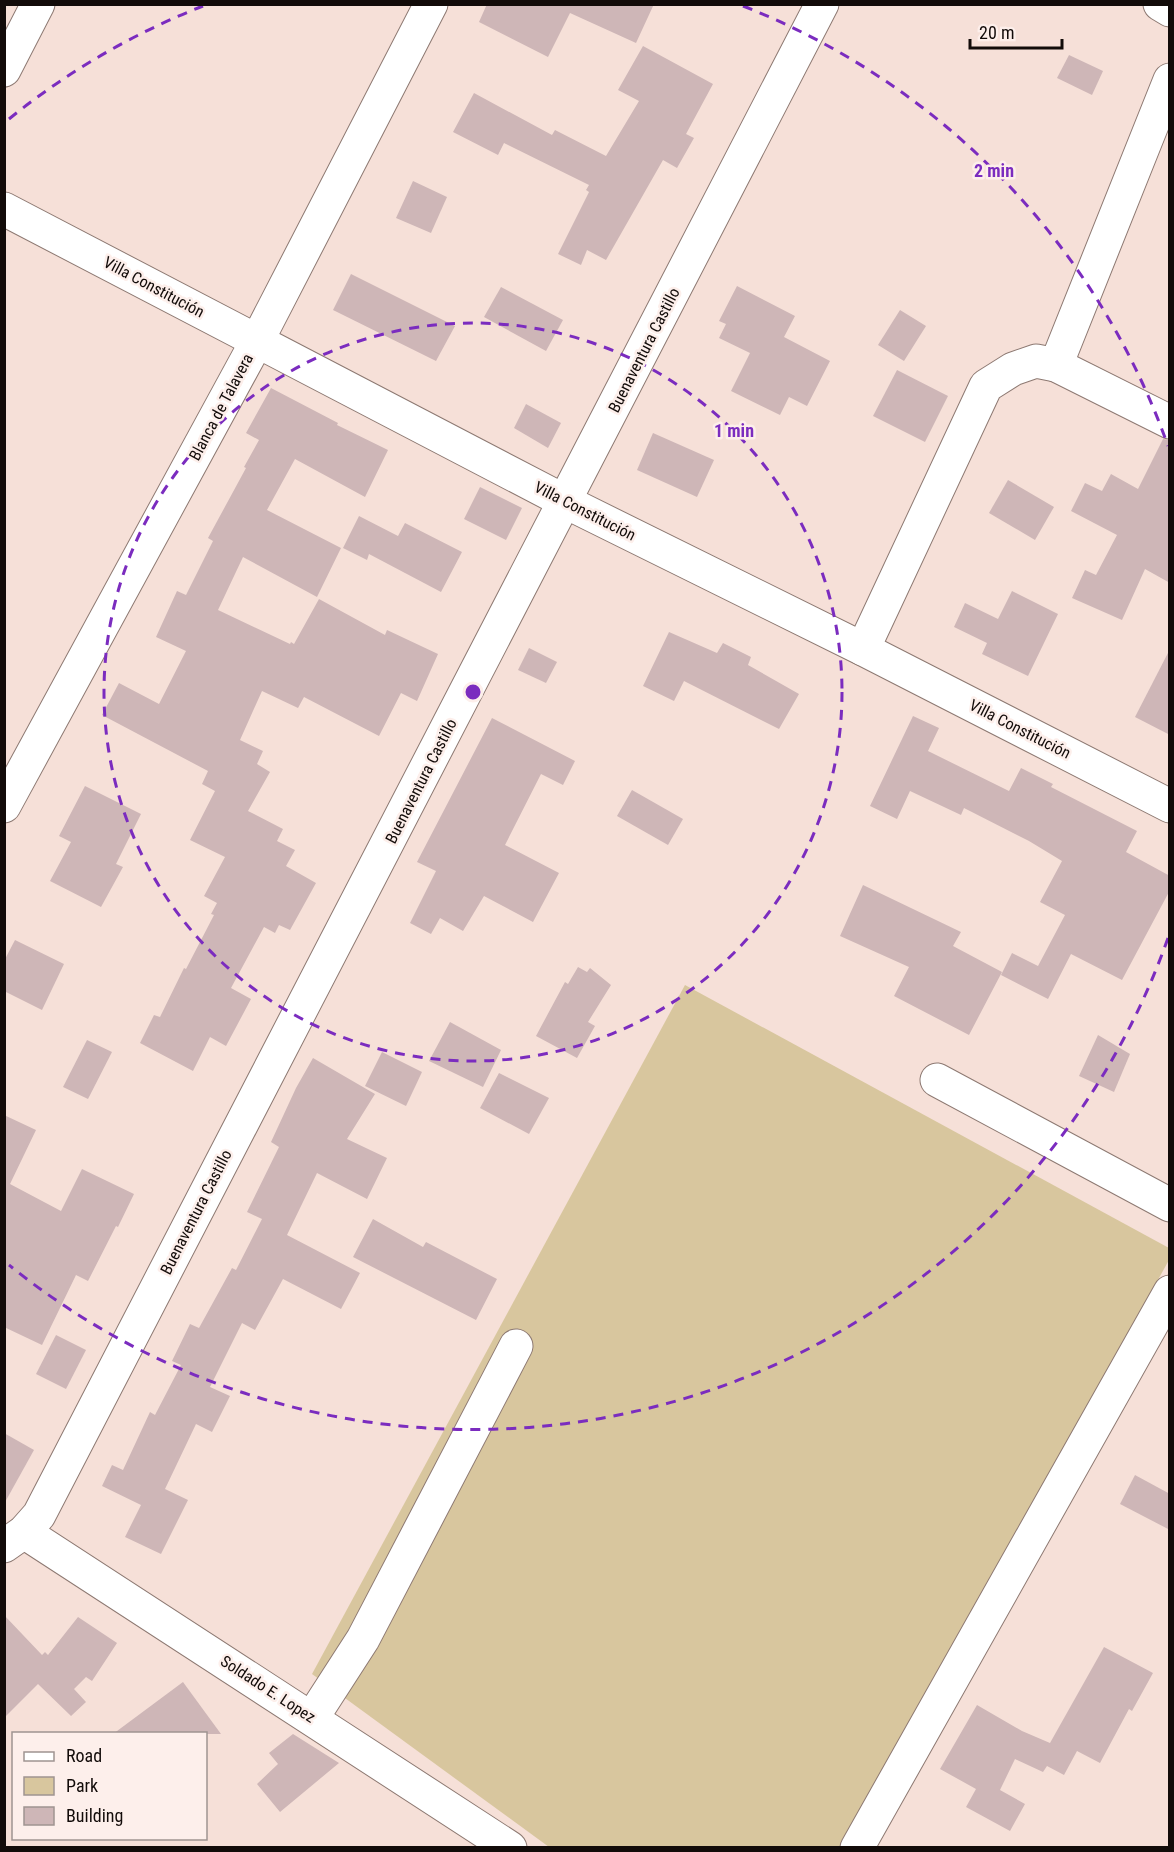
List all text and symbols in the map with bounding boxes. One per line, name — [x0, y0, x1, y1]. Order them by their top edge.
scale bar — [970, 12, 1062, 50]
text: 20 m — [979, 22, 1014, 43]
text: 2 min — [974, 160, 1014, 181]
street label: Villa Constitución — [100, 253, 208, 321]
street label: Buenaventura Castillo — [604, 284, 684, 416]
street label: Blanca de Talavera — [185, 350, 257, 464]
text: 1 min — [714, 420, 754, 441]
street label: Villa Constitución — [531, 477, 639, 545]
centre of rings — [463, 682, 483, 702]
street label: Villa Constitución — [966, 695, 1074, 763]
street label: Buenaventura Castillo — [381, 715, 461, 847]
street label: Buenaventura Castillo — [156, 1146, 236, 1278]
street label: Soldado E. Lopez — [217, 1651, 319, 1727]
legend — [12, 1732, 207, 1840]
text: Road — [66, 1745, 102, 1766]
text: Park — [66, 1775, 98, 1796]
text: Building — [66, 1805, 123, 1826]

